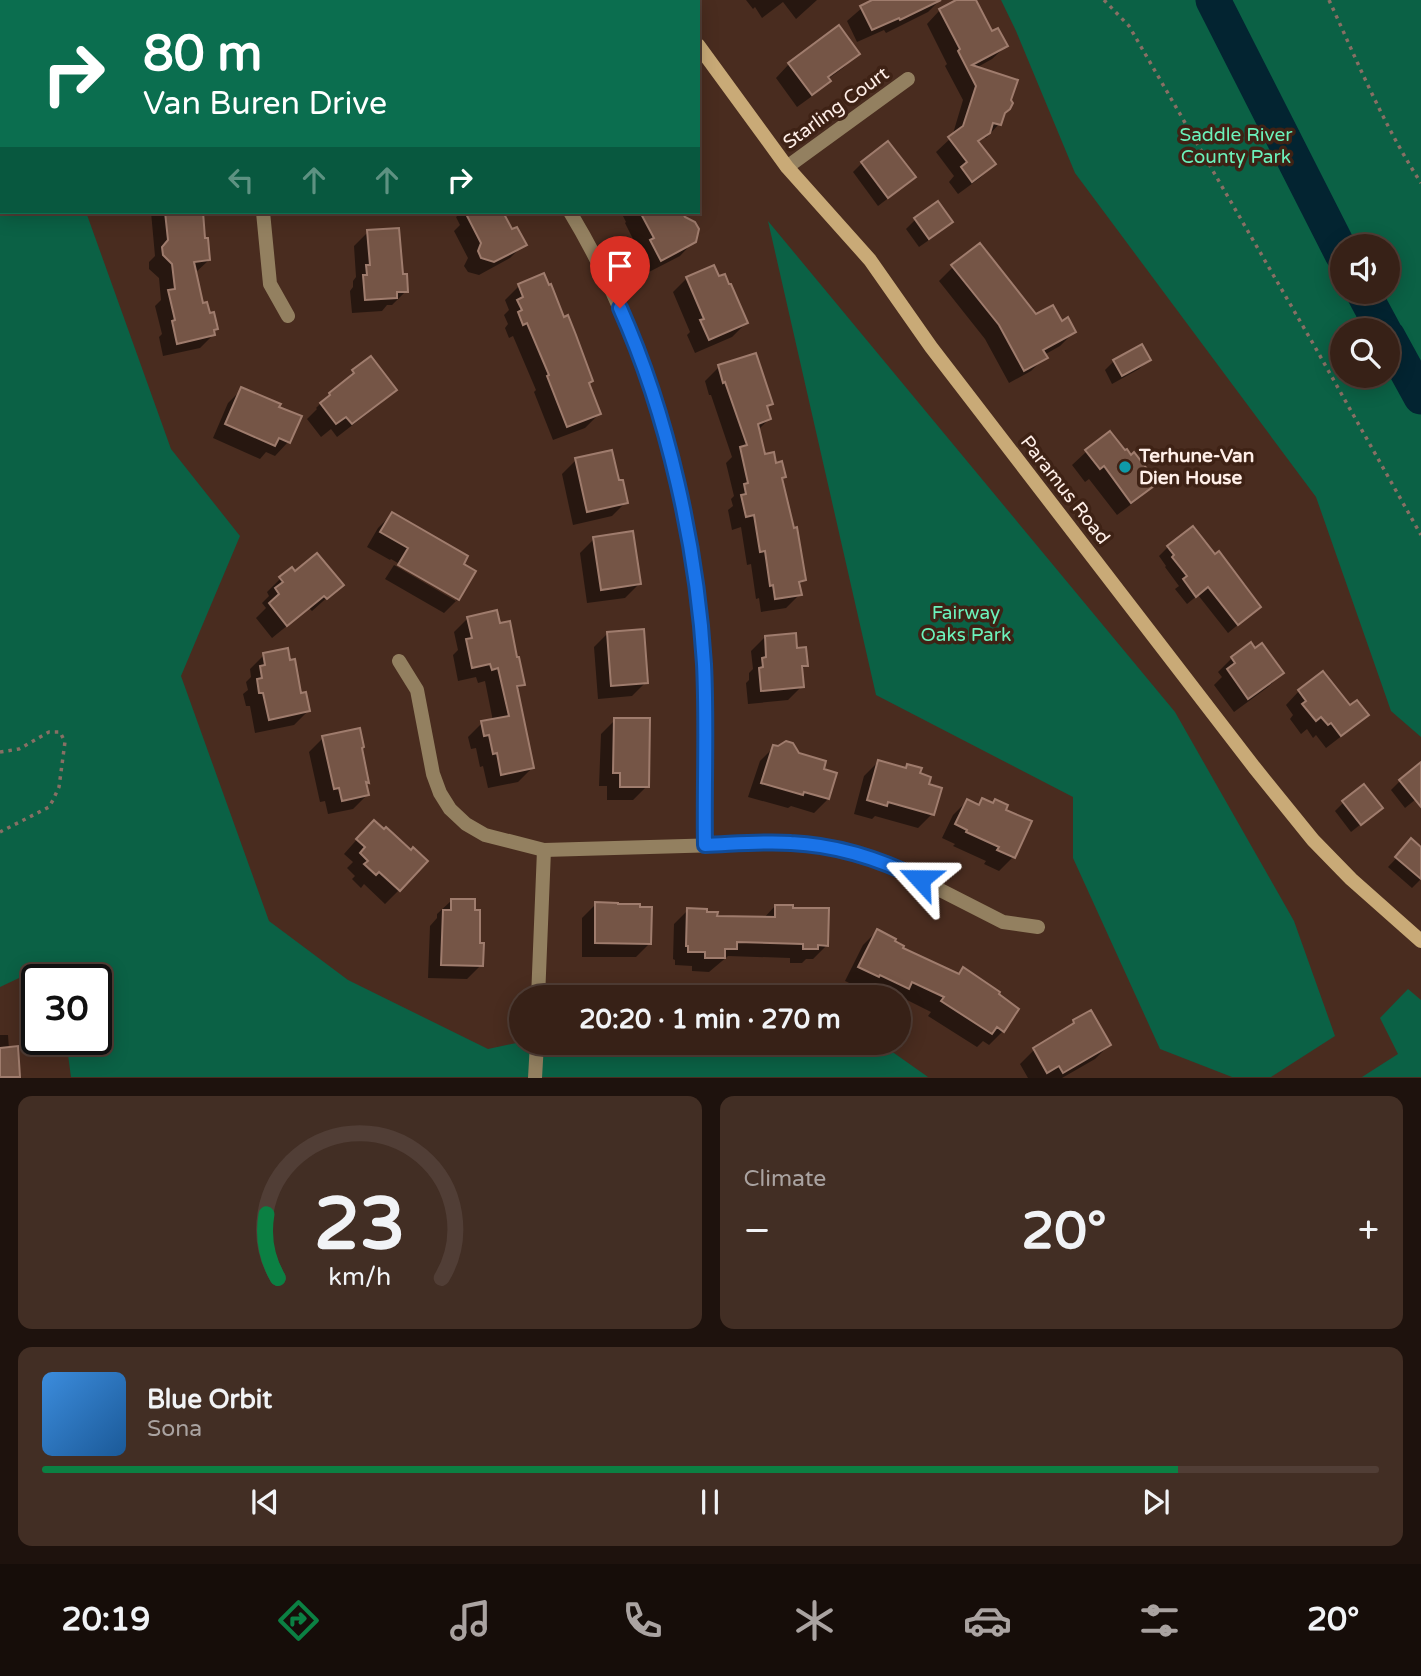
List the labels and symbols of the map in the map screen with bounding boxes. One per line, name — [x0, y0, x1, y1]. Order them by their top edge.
street label: Starling Court — [779, 62, 893, 154]
park label: Saddle River County Park — [1179, 124, 1293, 168]
pin — [590, 236, 650, 308]
street label: Paramus Road — [1016, 431, 1114, 549]
place label: Terhune-Van Dien House — [1138, 445, 1254, 489]
marker: Terhune-Van Dien House — [1117, 459, 1133, 475]
park label: Fairway Oaks Park — [921, 602, 1011, 646]
position arrow — [883, 842, 957, 916]
speed limit sign: 30 — [21, 964, 112, 1055]

